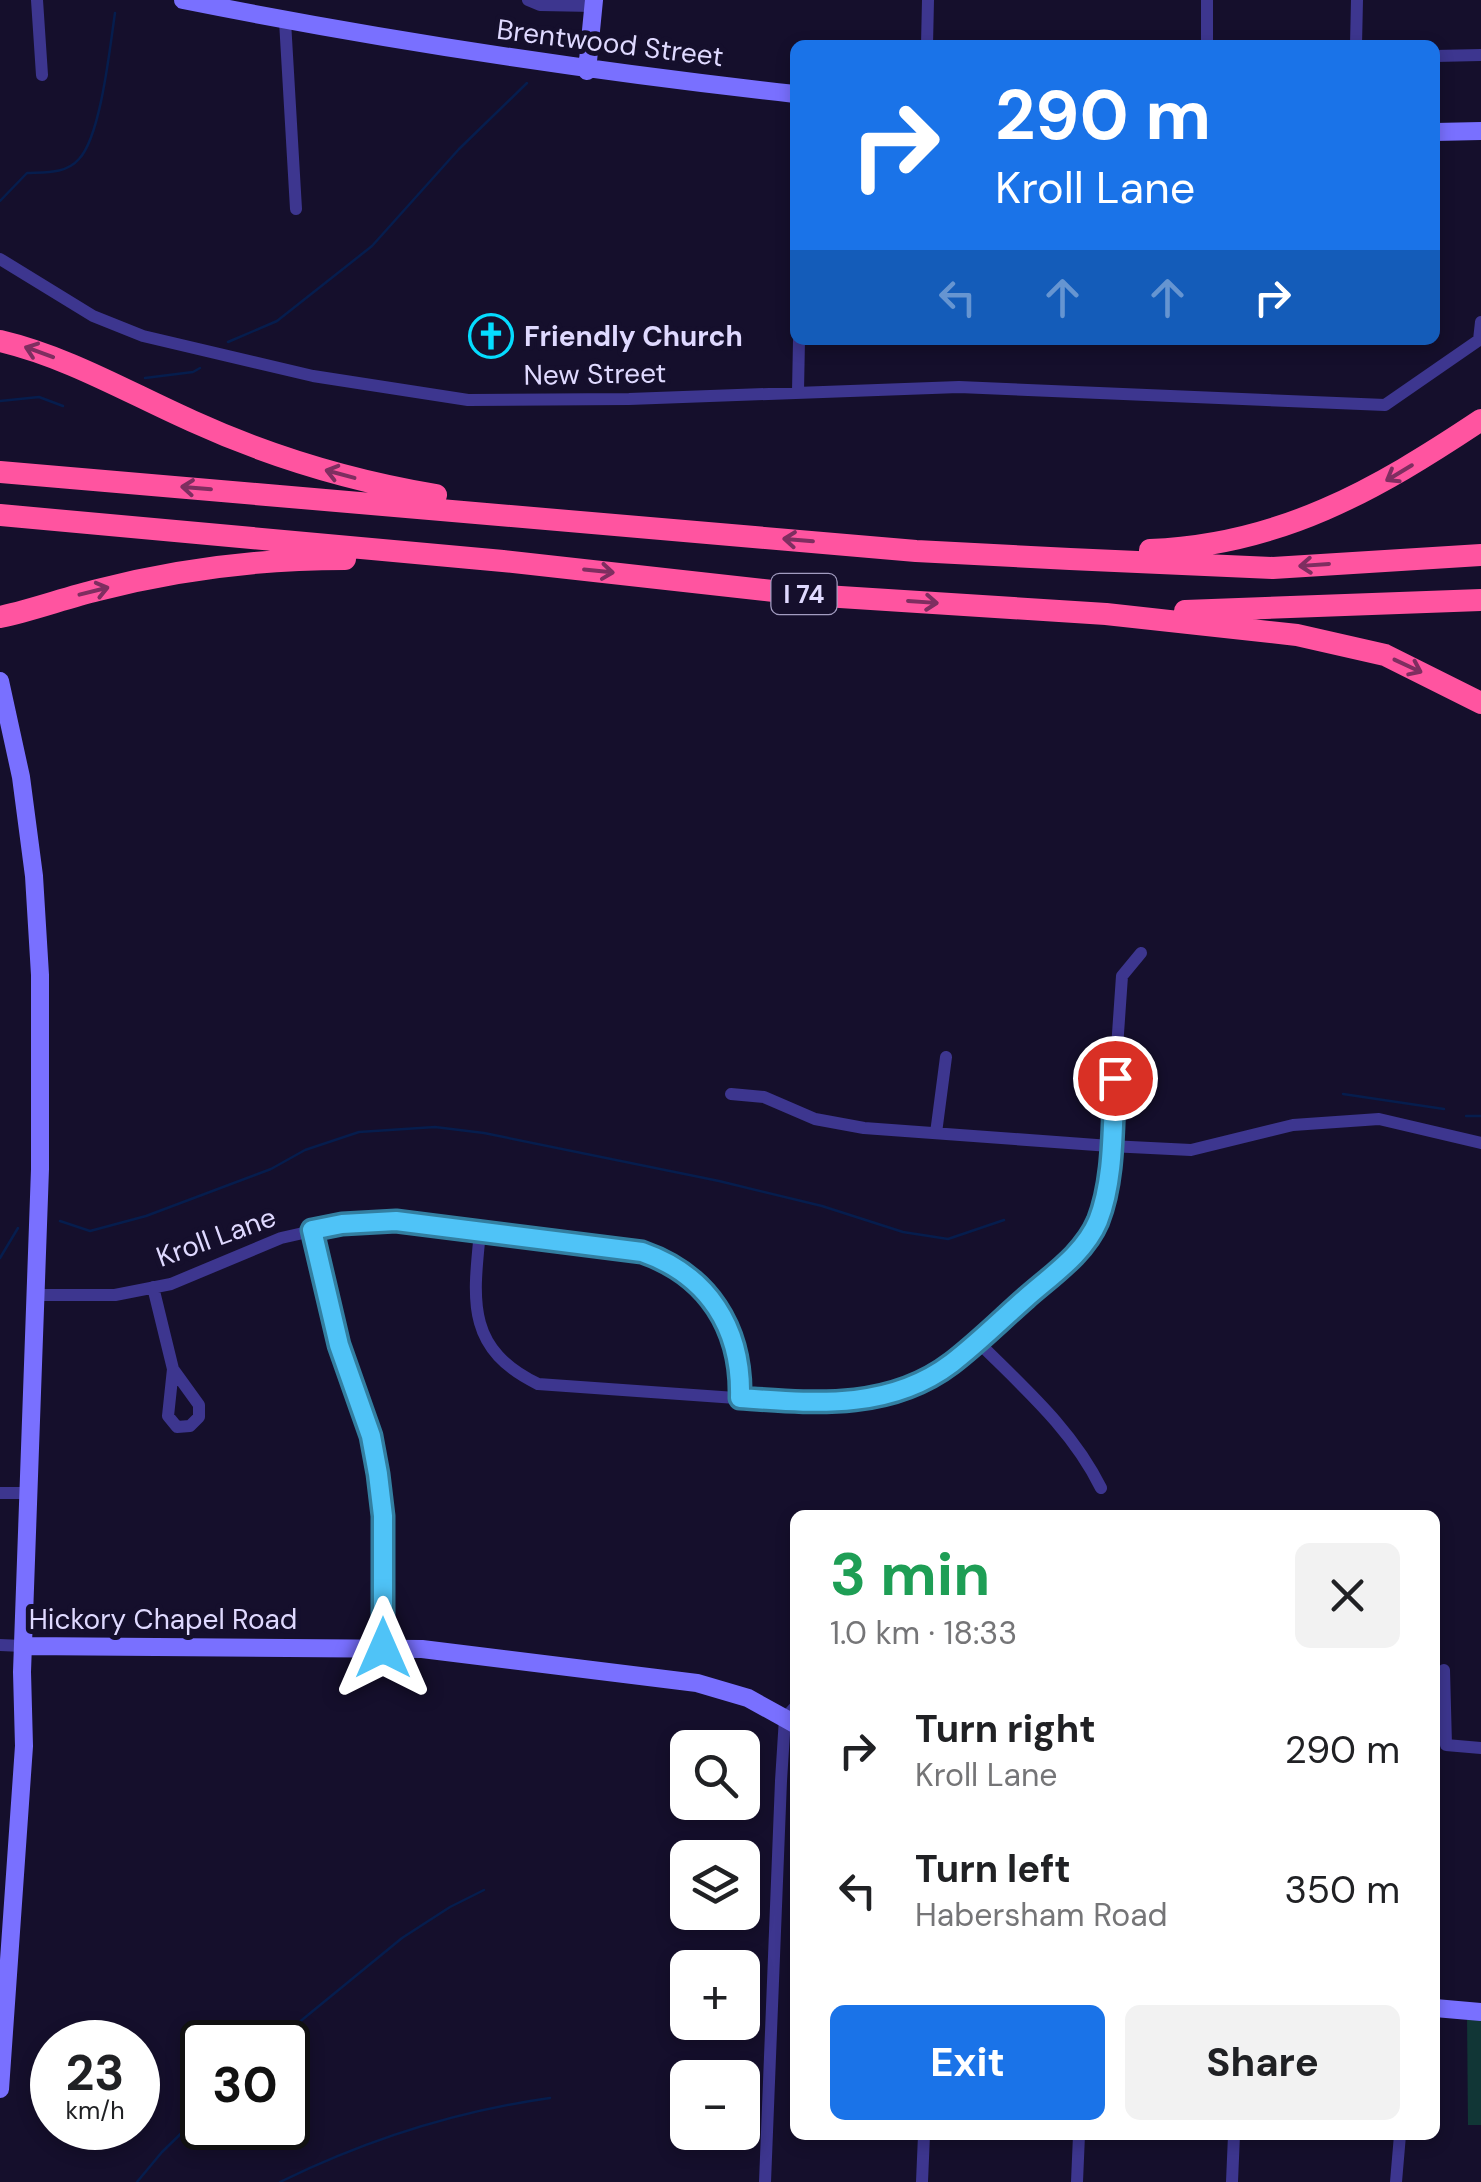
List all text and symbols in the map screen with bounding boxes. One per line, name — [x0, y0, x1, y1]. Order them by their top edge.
street label: Brentwood Street — [495, 11, 725, 75]
text: 290 m — [995, 70, 1211, 161]
icon: right — [830, 80, 960, 210]
text: Kroll Lane — [995, 158, 1195, 217]
icon: left — [930, 270, 985, 325]
icon: ahead — [1035, 270, 1090, 325]
icon: ahead — [1140, 270, 1195, 325]
icon: right — [1245, 270, 1300, 325]
church icon: Friendly Church — [468, 313, 514, 359]
place label: Friendly Church — [524, 318, 743, 355]
one-way arrow — [24, 342, 55, 360]
street label: New Street — [523, 354, 667, 394]
one-way arrow — [1385, 463, 1414, 483]
one-way arrow — [324, 464, 356, 483]
one-way arrow — [180, 478, 212, 497]
one-way arrow — [783, 530, 815, 549]
one-way arrow — [1298, 556, 1330, 575]
one-way arrow — [583, 562, 615, 581]
road number: I 74 — [772, 574, 836, 614]
one-way arrow — [77, 581, 109, 599]
one-way arrow — [906, 593, 938, 612]
one-way arrow — [1392, 657, 1422, 676]
pin — [1073, 1036, 1158, 1121]
icon: arrive — [1088, 1051, 1143, 1106]
street label: Kroll Lane — [151, 1198, 281, 1276]
text: 3 min — [830, 1535, 990, 1614]
button: close — [1295, 1543, 1400, 1648]
position arrow — [331, 1596, 435, 1700]
street label: Hickory Chapel Road — [29, 1601, 297, 1638]
text: 1.0 km · 18:33 — [830, 1612, 1017, 1654]
text: Turn right — [915, 1704, 1096, 1754]
icon: right — [830, 1723, 885, 1778]
text: 290 m — [1285, 1725, 1400, 1775]
map controls — [670, 1730, 760, 2150]
button: search — [670, 1730, 760, 1820]
text: Kroll Lane — [915, 1754, 1058, 1796]
button: layers — [670, 1840, 760, 1930]
text: Turn left — [915, 1844, 1071, 1894]
icon: left — [830, 1863, 885, 1918]
text: 350 m — [1284, 1865, 1400, 1915]
text: Habersham Road — [915, 1894, 1168, 1936]
button: + — [670, 1950, 760, 2040]
button: Exit — [830, 2005, 1105, 2120]
button: Share — [1125, 2005, 1400, 2120]
speed limit sign: 30 — [180, 2020, 310, 2150]
text: 23 — [66, 2040, 125, 2106]
button: − — [670, 2060, 760, 2150]
text: km/h — [65, 2094, 125, 2127]

